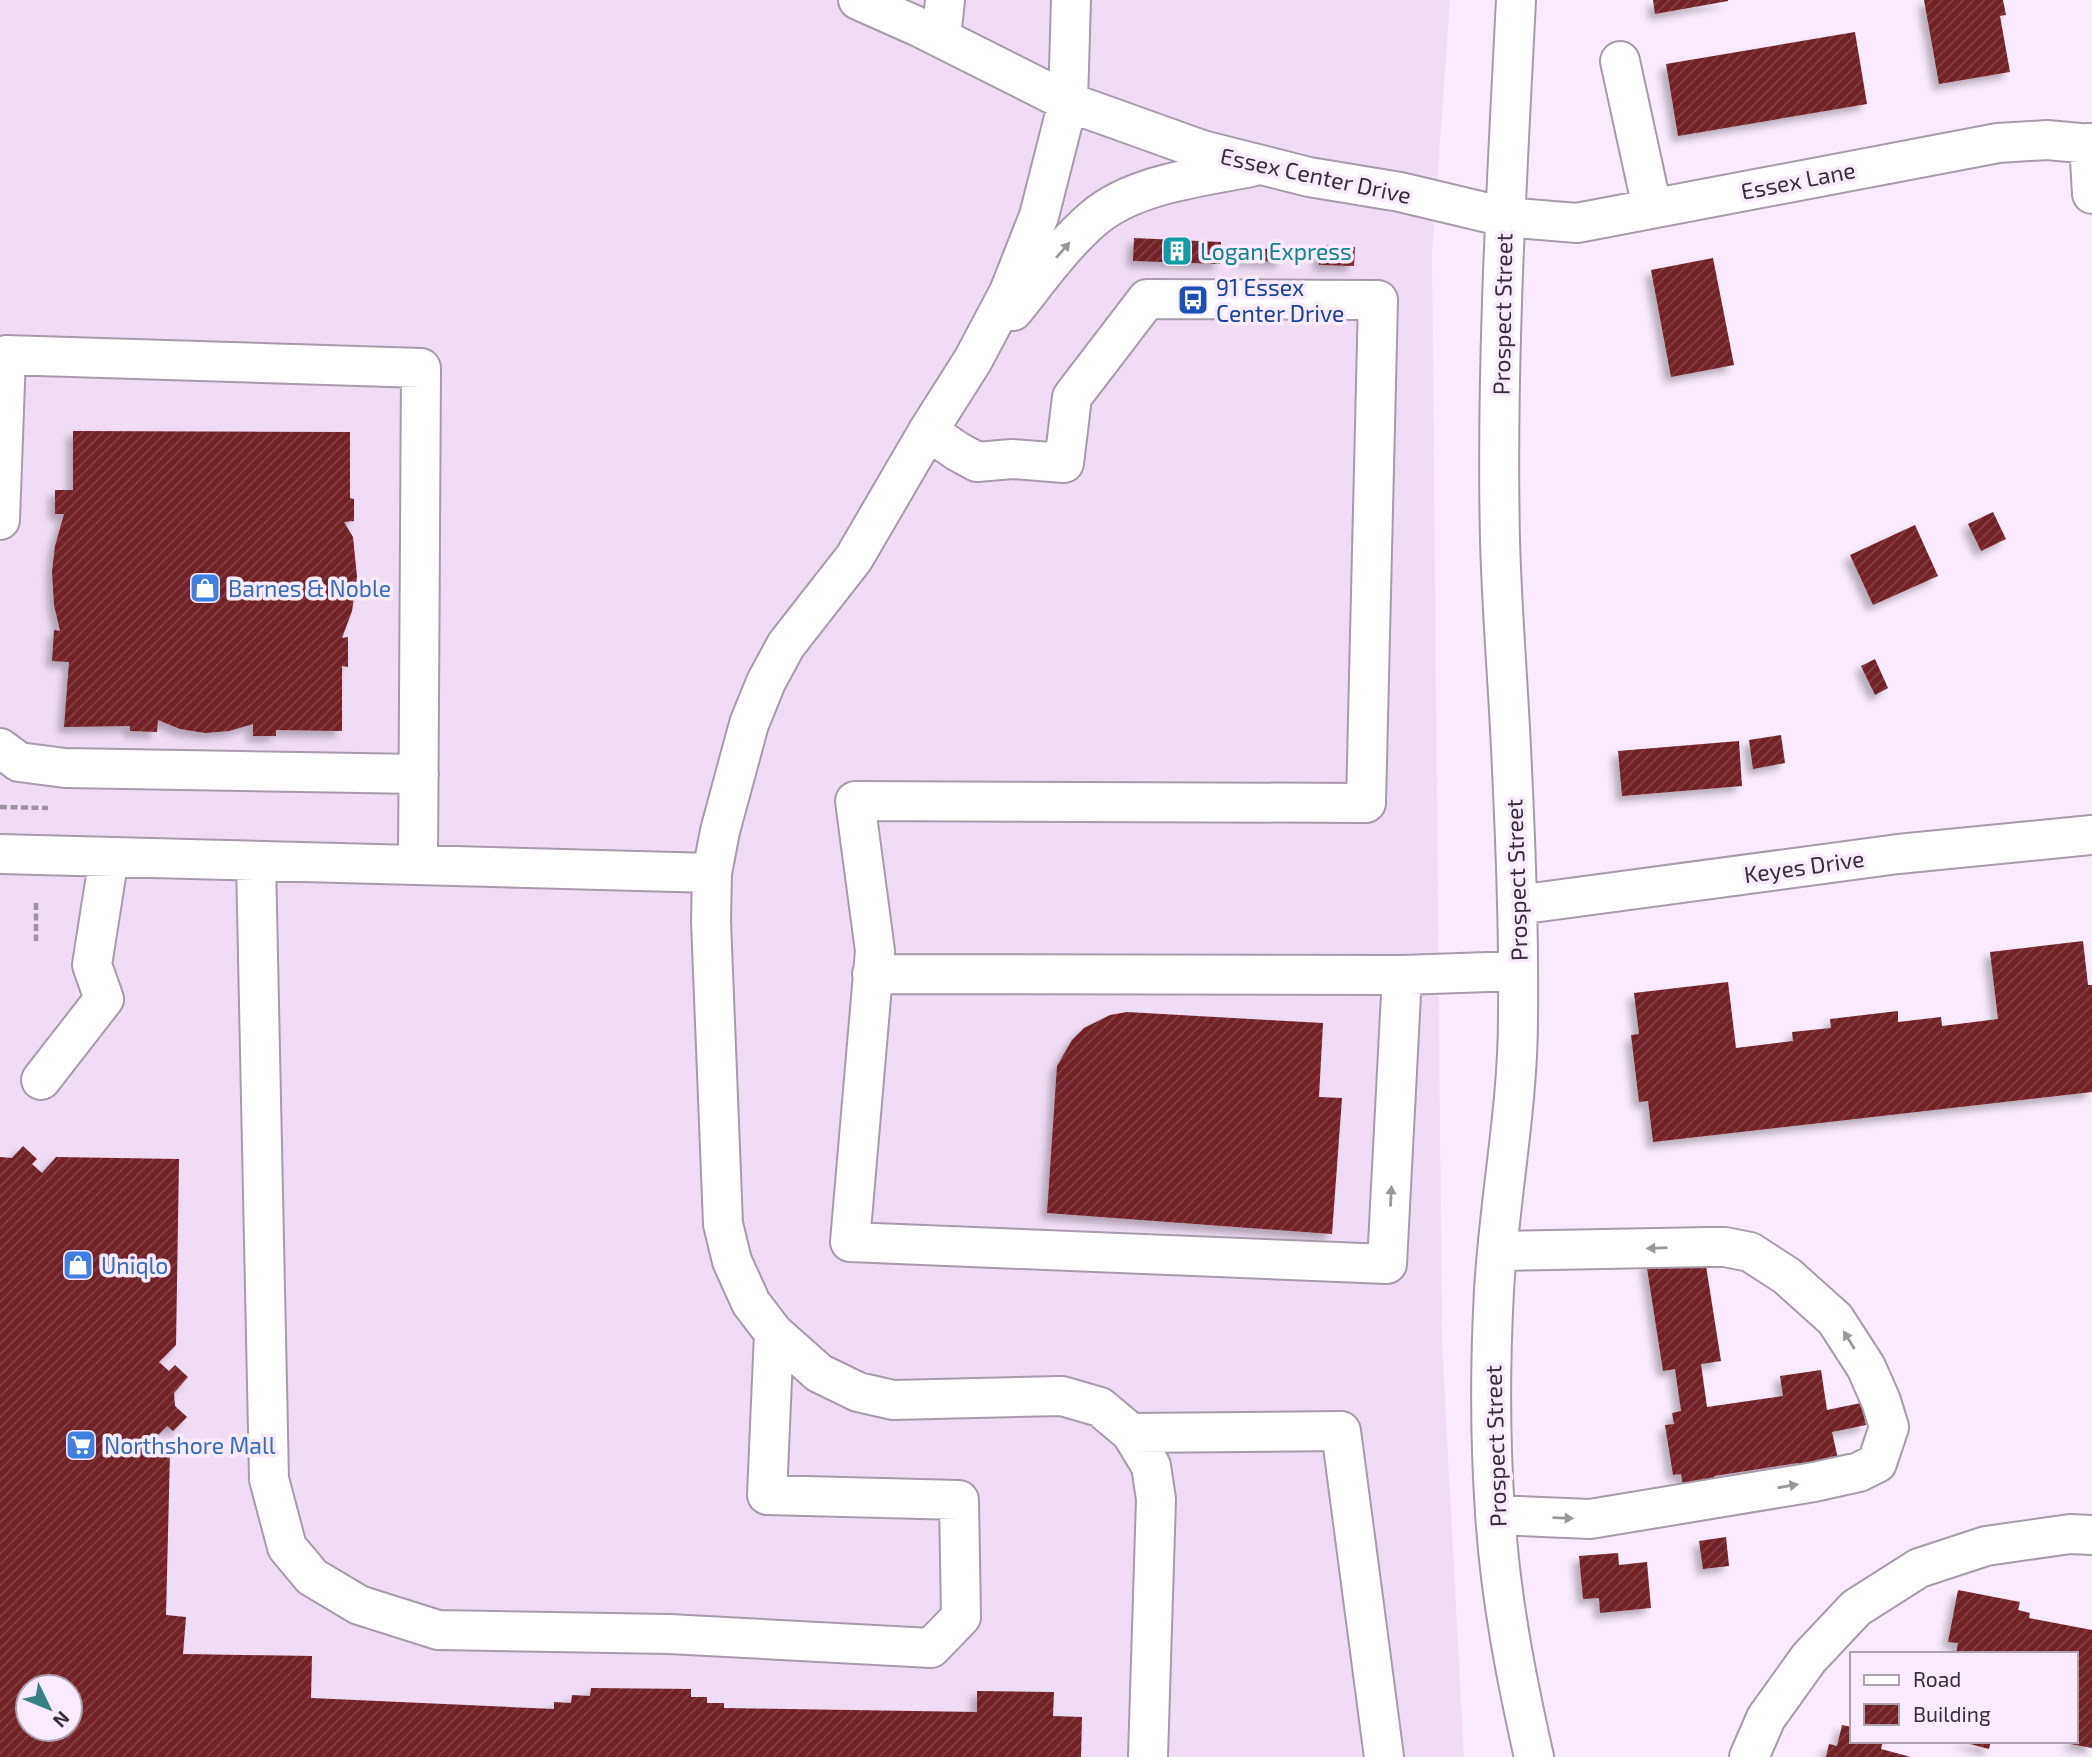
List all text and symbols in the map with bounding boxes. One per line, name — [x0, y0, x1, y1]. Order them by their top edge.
street label: Essex Center Drive — [1218, 141, 1414, 209]
street label: Essex Lane — [1738, 155, 1858, 205]
street label: Prospect Street — [1487, 233, 1517, 395]
building icon: Logan Express — [1160, 234, 1194, 268]
place label: Logan Express — [1200, 237, 1352, 265]
one-way arrow — [1055, 242, 1070, 259]
place label: 91 Essex Center Drive — [1216, 273, 1344, 327]
bus stop icon: 91 Essex Center Drive — [1176, 283, 1210, 317]
shop icon: Barnes & Noble — [188, 571, 222, 605]
place label: Barnes & Noble — [228, 574, 391, 602]
street label: Prospect Street — [1499, 798, 1533, 961]
street label: Keyes Drive — [1742, 844, 1866, 888]
one-way arrow — [1385, 1184, 1396, 1206]
one-way arrow — [1645, 1242, 1667, 1254]
shop icon: Uniqlo — [61, 1248, 95, 1282]
place label: Uniqlo — [101, 1251, 168, 1279]
one-way arrow — [1842, 1330, 1855, 1350]
street label: Prospect Street — [1478, 1364, 1512, 1527]
supermarket icon: Northshore Mall — [64, 1428, 98, 1462]
place label: Northshore Mall — [104, 1431, 276, 1459]
one-way arrow — [1777, 1480, 1799, 1491]
one-way arrow — [1552, 1512, 1574, 1523]
legend — [1850, 1652, 2078, 1743]
text: Road — [1913, 1666, 1961, 1691]
north arrow — [14, 1673, 84, 1743]
text: Building — [1913, 1701, 1991, 1726]
text: N — [49, 1707, 75, 1733]

